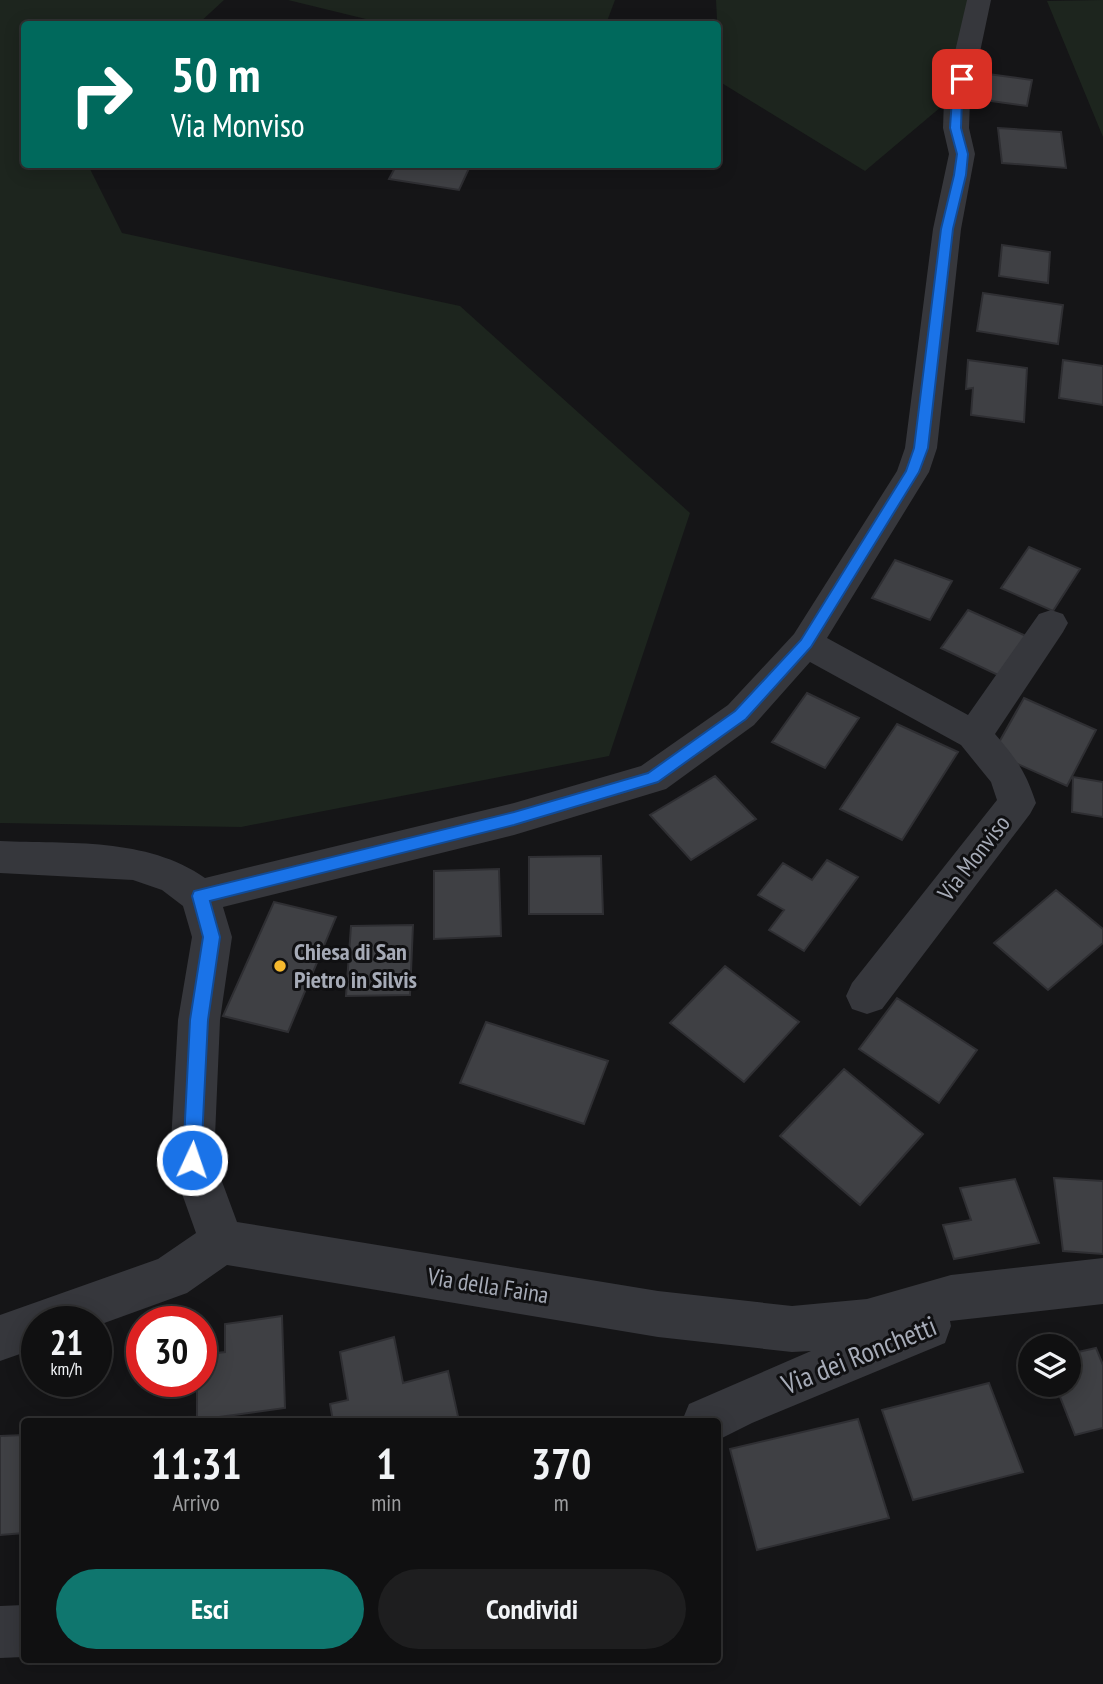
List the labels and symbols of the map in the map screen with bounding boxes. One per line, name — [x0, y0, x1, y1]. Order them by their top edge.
pin — [932, 49, 992, 109]
street label: Via Monviso — [930, 809, 1017, 908]
place label: Chiesa di San Pietro in Silvis — [294, 936, 417, 995]
marker: Chiesa di San Pietro in Silvis — [272, 958, 288, 974]
position arrow — [155, 1123, 229, 1197]
street label: Via della Faina — [424, 1260, 551, 1310]
speed limit sign: 30 — [126, 1306, 217, 1397]
street label: Via dei Ronchetti — [775, 1307, 942, 1403]

